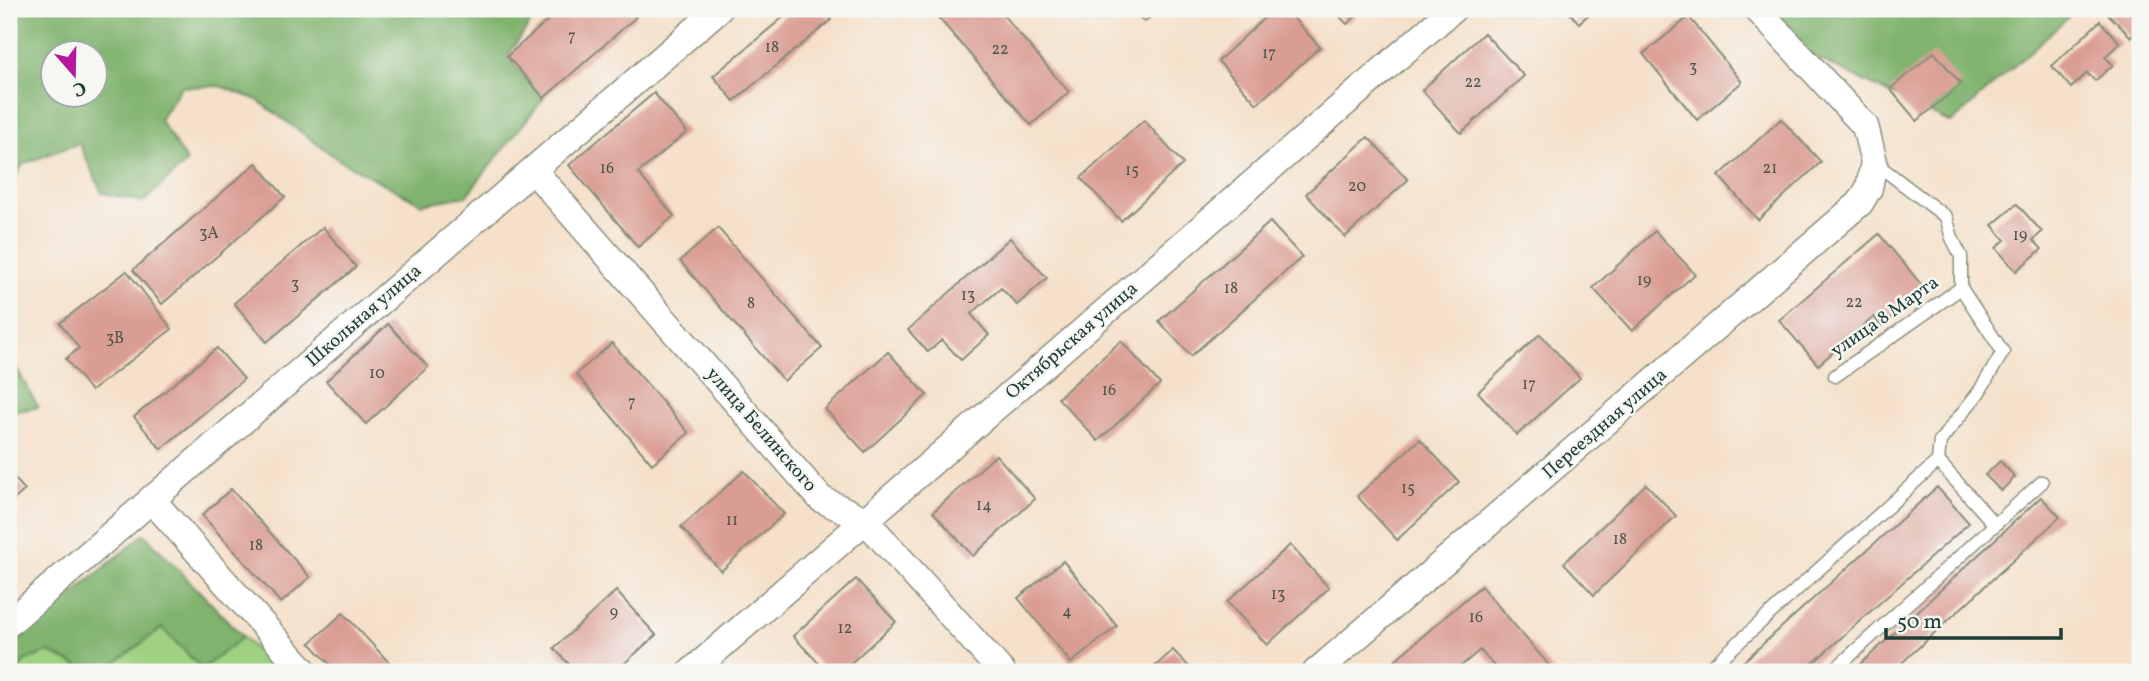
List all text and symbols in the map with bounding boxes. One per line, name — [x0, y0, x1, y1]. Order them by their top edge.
house number: 7 — [568, 26, 576, 48]
house number: 18 — [765, 37, 779, 59]
north arrow — [38, 38, 108, 108]
house number: 22 — [991, 39, 1009, 61]
house number: 17 — [1262, 43, 1276, 65]
house number: 3 — [1689, 57, 1697, 79]
house number: 22 — [1464, 72, 1482, 94]
text: С — [69, 74, 89, 102]
house number: 16 — [600, 158, 614, 180]
house number: 21 — [1763, 158, 1777, 180]
house number: 15 — [1125, 160, 1139, 182]
house number: 20 — [1348, 176, 1366, 198]
house number: 3А — [199, 223, 219, 245]
house number: 19 — [2013, 225, 2027, 247]
street label: Школьная улица — [300, 258, 428, 374]
house number: 19 — [1637, 270, 1651, 292]
street label: улица 8 Марта — [1826, 270, 1944, 364]
house number: 3 — [291, 274, 299, 296]
street label: Октябрьская улица — [1000, 276, 1144, 406]
house number: 18 — [1224, 278, 1238, 300]
house number: 13 — [961, 285, 975, 307]
house number: 22 — [1845, 292, 1863, 314]
house number: 8 — [747, 293, 755, 315]
house number: 3В — [106, 328, 124, 350]
street label: улица Белинского — [699, 362, 823, 498]
street label: Переездная улица — [1537, 362, 1673, 486]
house number: 10 — [369, 363, 385, 385]
house number: 17 — [1522, 374, 1536, 396]
house number: 16 — [1102, 380, 1116, 402]
house number: 7 — [628, 392, 636, 414]
house number: 15 — [1401, 478, 1415, 500]
house number: 14 — [976, 495, 992, 517]
house number: 11 — [726, 510, 738, 532]
house number: 18 — [1613, 529, 1627, 551]
house number: 18 — [249, 535, 263, 557]
house number: 13 — [1271, 584, 1285, 606]
scale bar — [1886, 597, 2062, 641]
house number: 4 — [1062, 601, 1072, 623]
house number: 9 — [610, 602, 618, 624]
house number: 16 — [1469, 607, 1483, 629]
text: 50 m — [1897, 608, 1942, 637]
house number: 12 — [838, 618, 852, 640]

